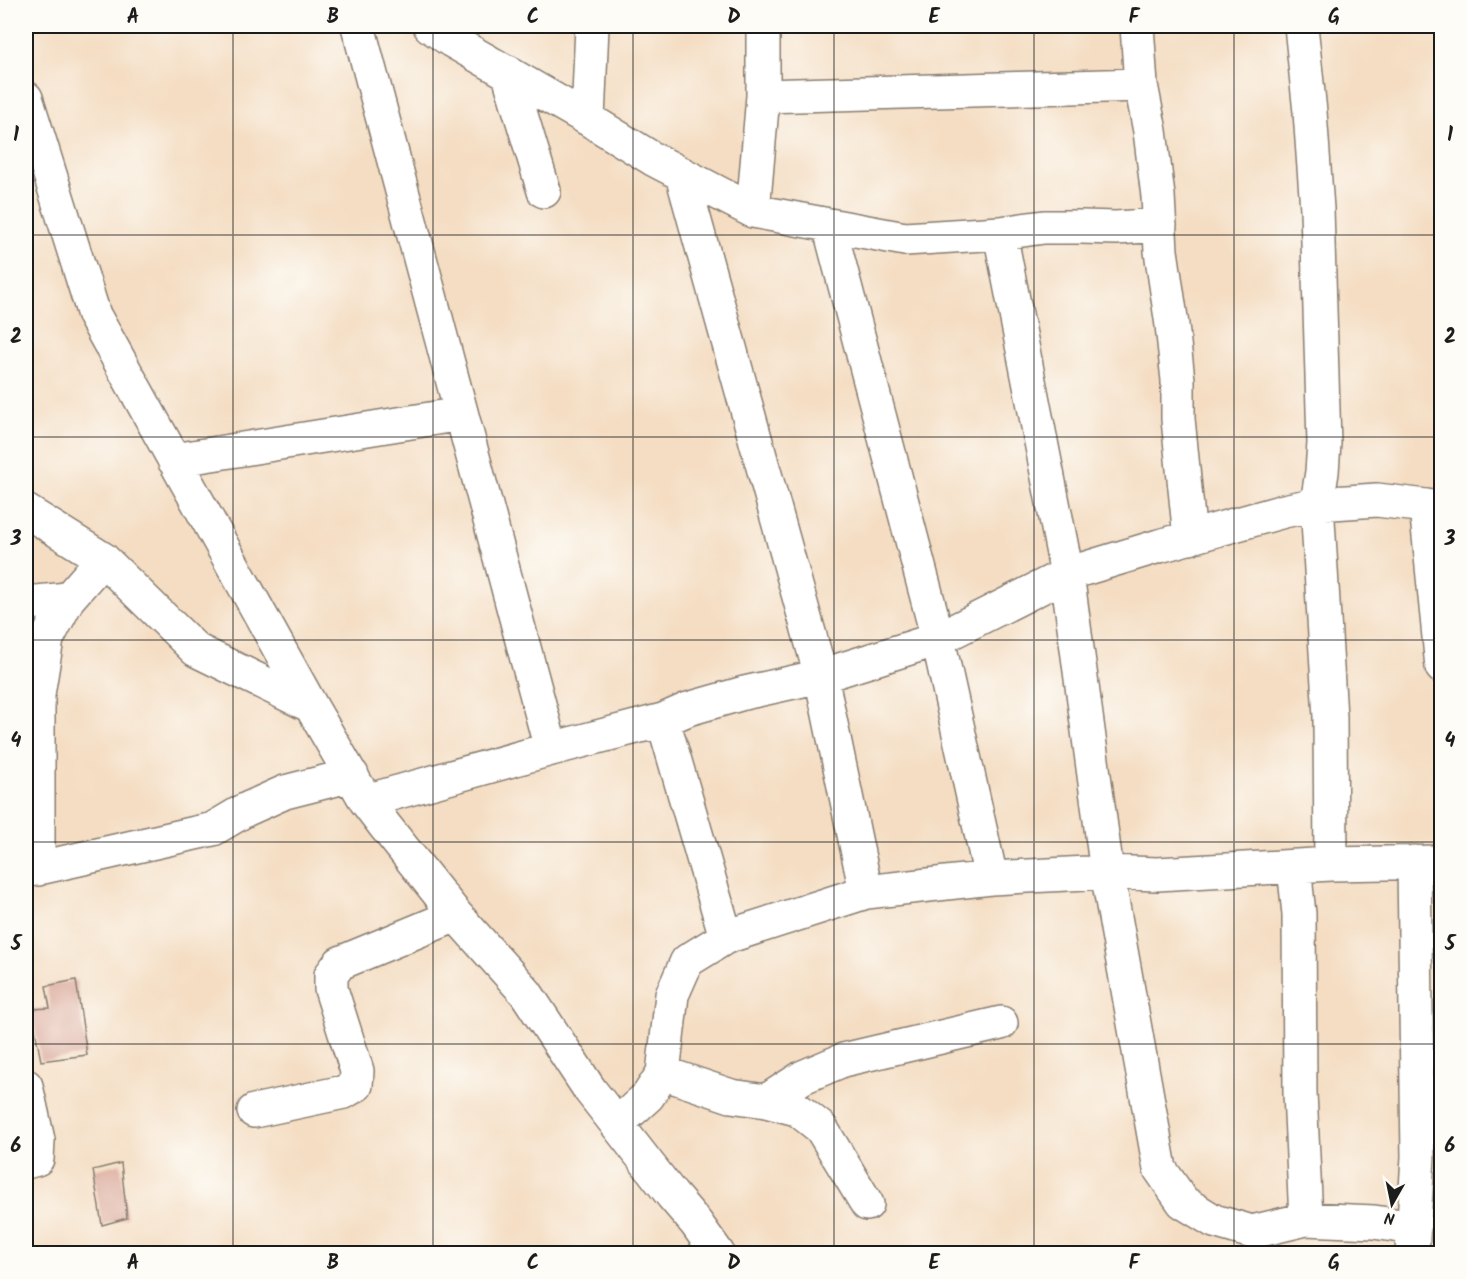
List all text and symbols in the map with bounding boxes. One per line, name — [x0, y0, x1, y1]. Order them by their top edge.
text: A — [127, 2, 139, 34]
text: B — [327, 2, 339, 34]
text: C — [527, 2, 539, 34]
text: D — [727, 2, 741, 34]
text: E — [928, 2, 940, 34]
text: F — [1129, 2, 1141, 34]
text: G — [1328, 2, 1340, 34]
text: 1 — [13, 120, 19, 152]
text: 1 — [1447, 120, 1453, 152]
text: 2 — [10, 322, 22, 354]
text: 2 — [1444, 322, 1456, 354]
text: 3 — [10, 524, 22, 556]
text: 3 — [1444, 524, 1456, 556]
text: 4 — [11, 726, 22, 758]
text: 4 — [1445, 726, 1456, 758]
text: 5 — [10, 929, 23, 961]
text: 5 — [1444, 929, 1457, 961]
text: 6 — [11, 1131, 22, 1163]
text: 6 — [1445, 1131, 1456, 1163]
north arrow — [1362, 1174, 1422, 1234]
text: N — [1383, 1204, 1397, 1230]
text: A — [127, 1248, 139, 1279]
text: B — [327, 1248, 339, 1279]
text: C — [527, 1248, 539, 1279]
text: D — [727, 1248, 741, 1279]
text: E — [928, 1248, 940, 1279]
text: F — [1129, 1248, 1141, 1279]
text: G — [1328, 1248, 1340, 1279]

